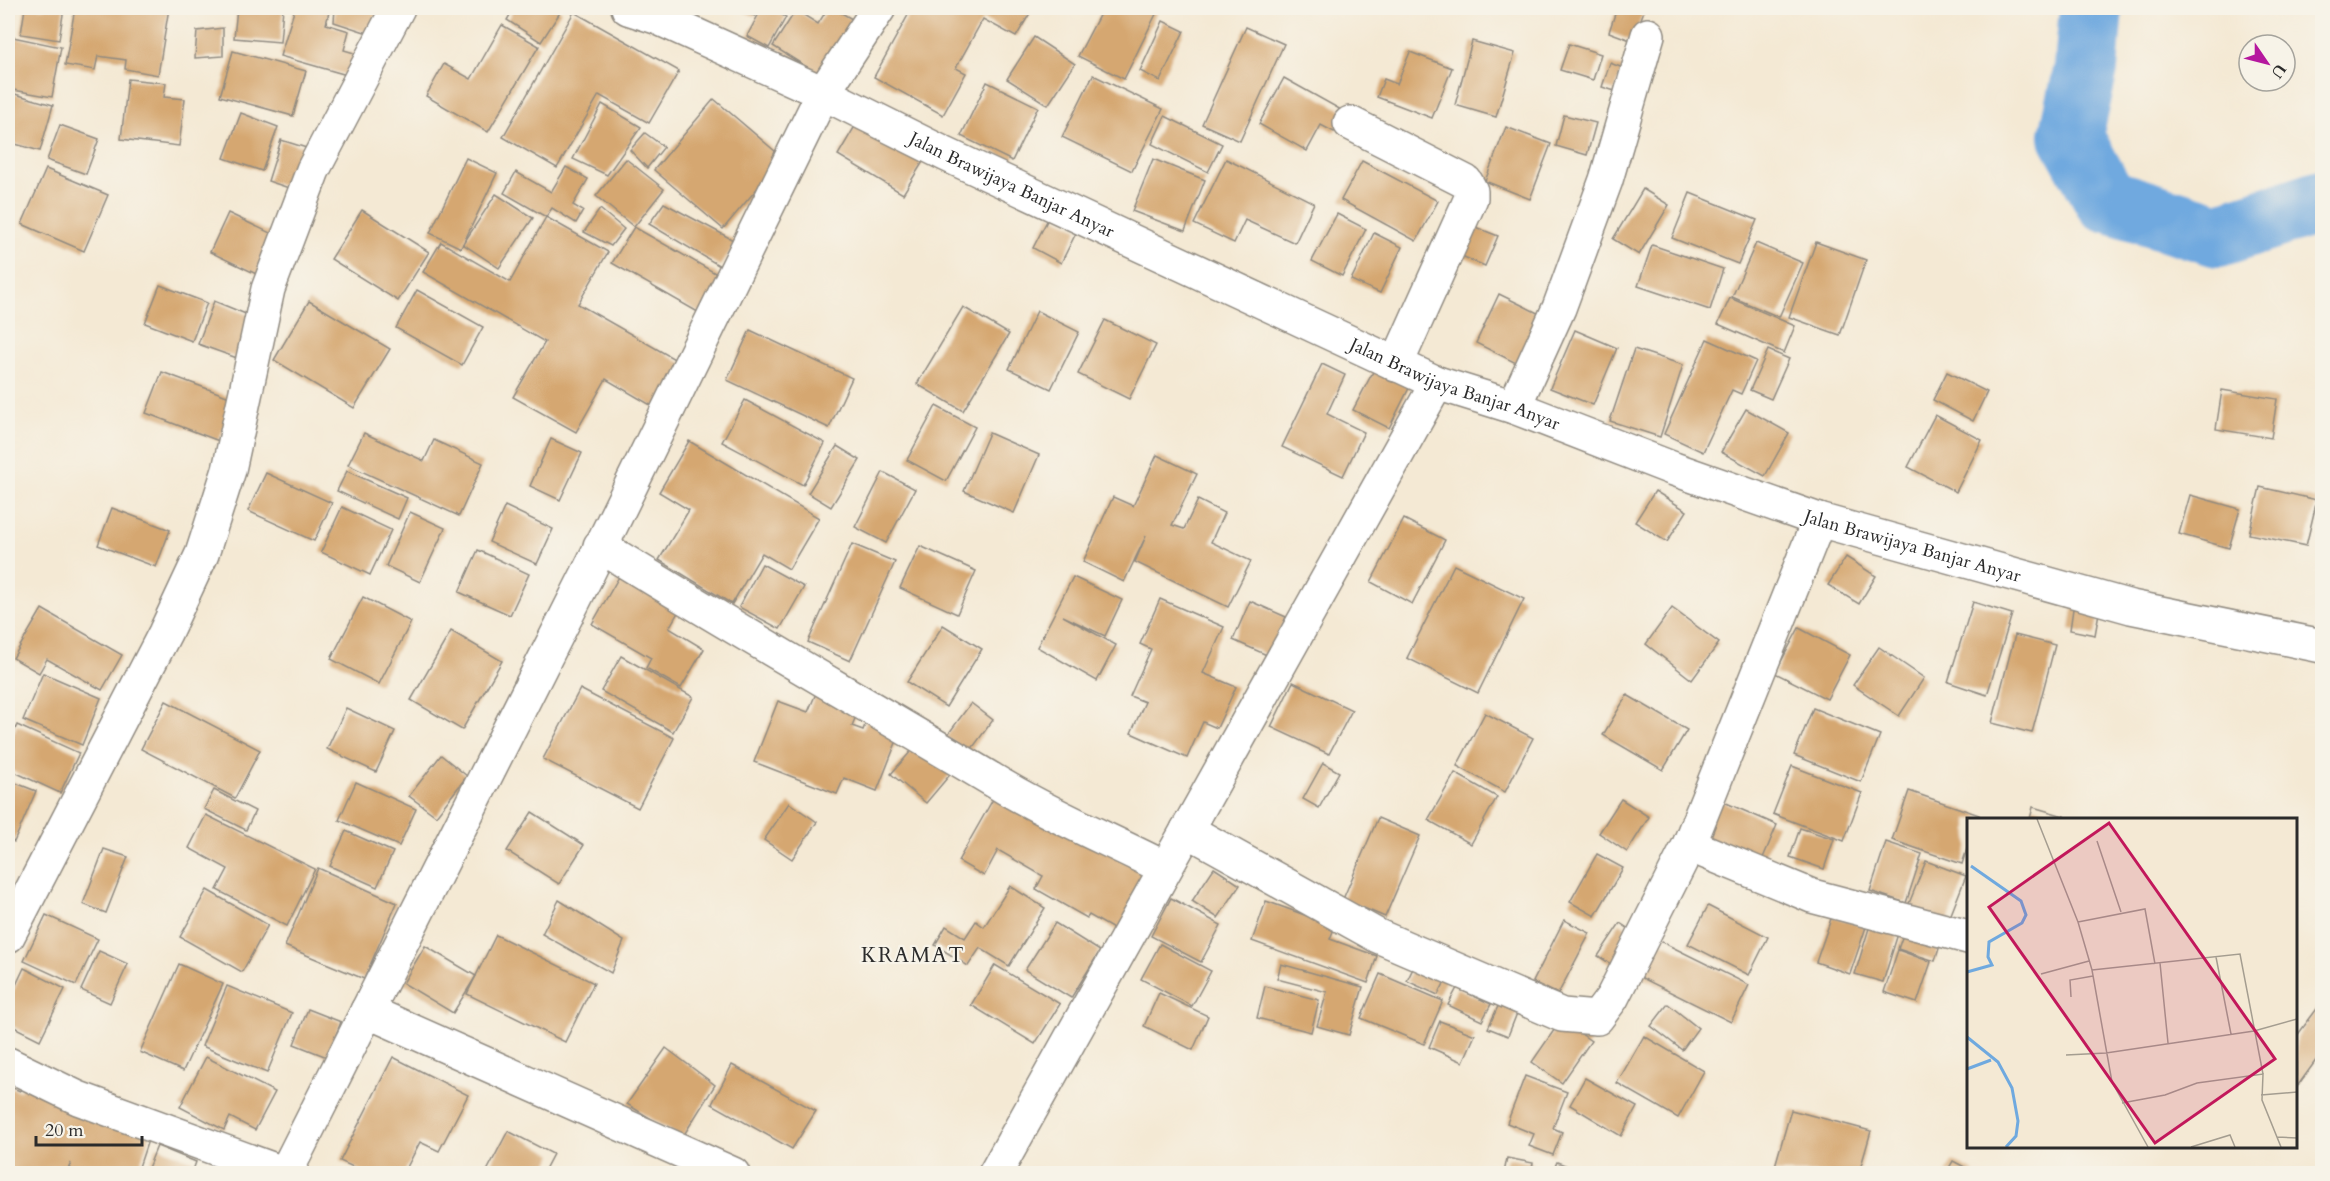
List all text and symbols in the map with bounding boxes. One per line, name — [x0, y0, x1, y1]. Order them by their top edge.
north arrow — [2237, 33, 2297, 93]
text: U — [2266, 59, 2291, 83]
street label: Jalan Brawijaya Banjar Anyar — [903, 124, 1119, 244]
street label: Jalan Brawijaya Banjar Anyar — [1343, 330, 1564, 436]
street label: Jalan Brawijaya Banjar Anyar — [1798, 502, 2024, 588]
inset map — [1967, 818, 2297, 1148]
district label: KRAMAT — [861, 941, 965, 970]
scale bar — [36, 1109, 142, 1147]
text: 20 m — [45, 1118, 84, 1143]

